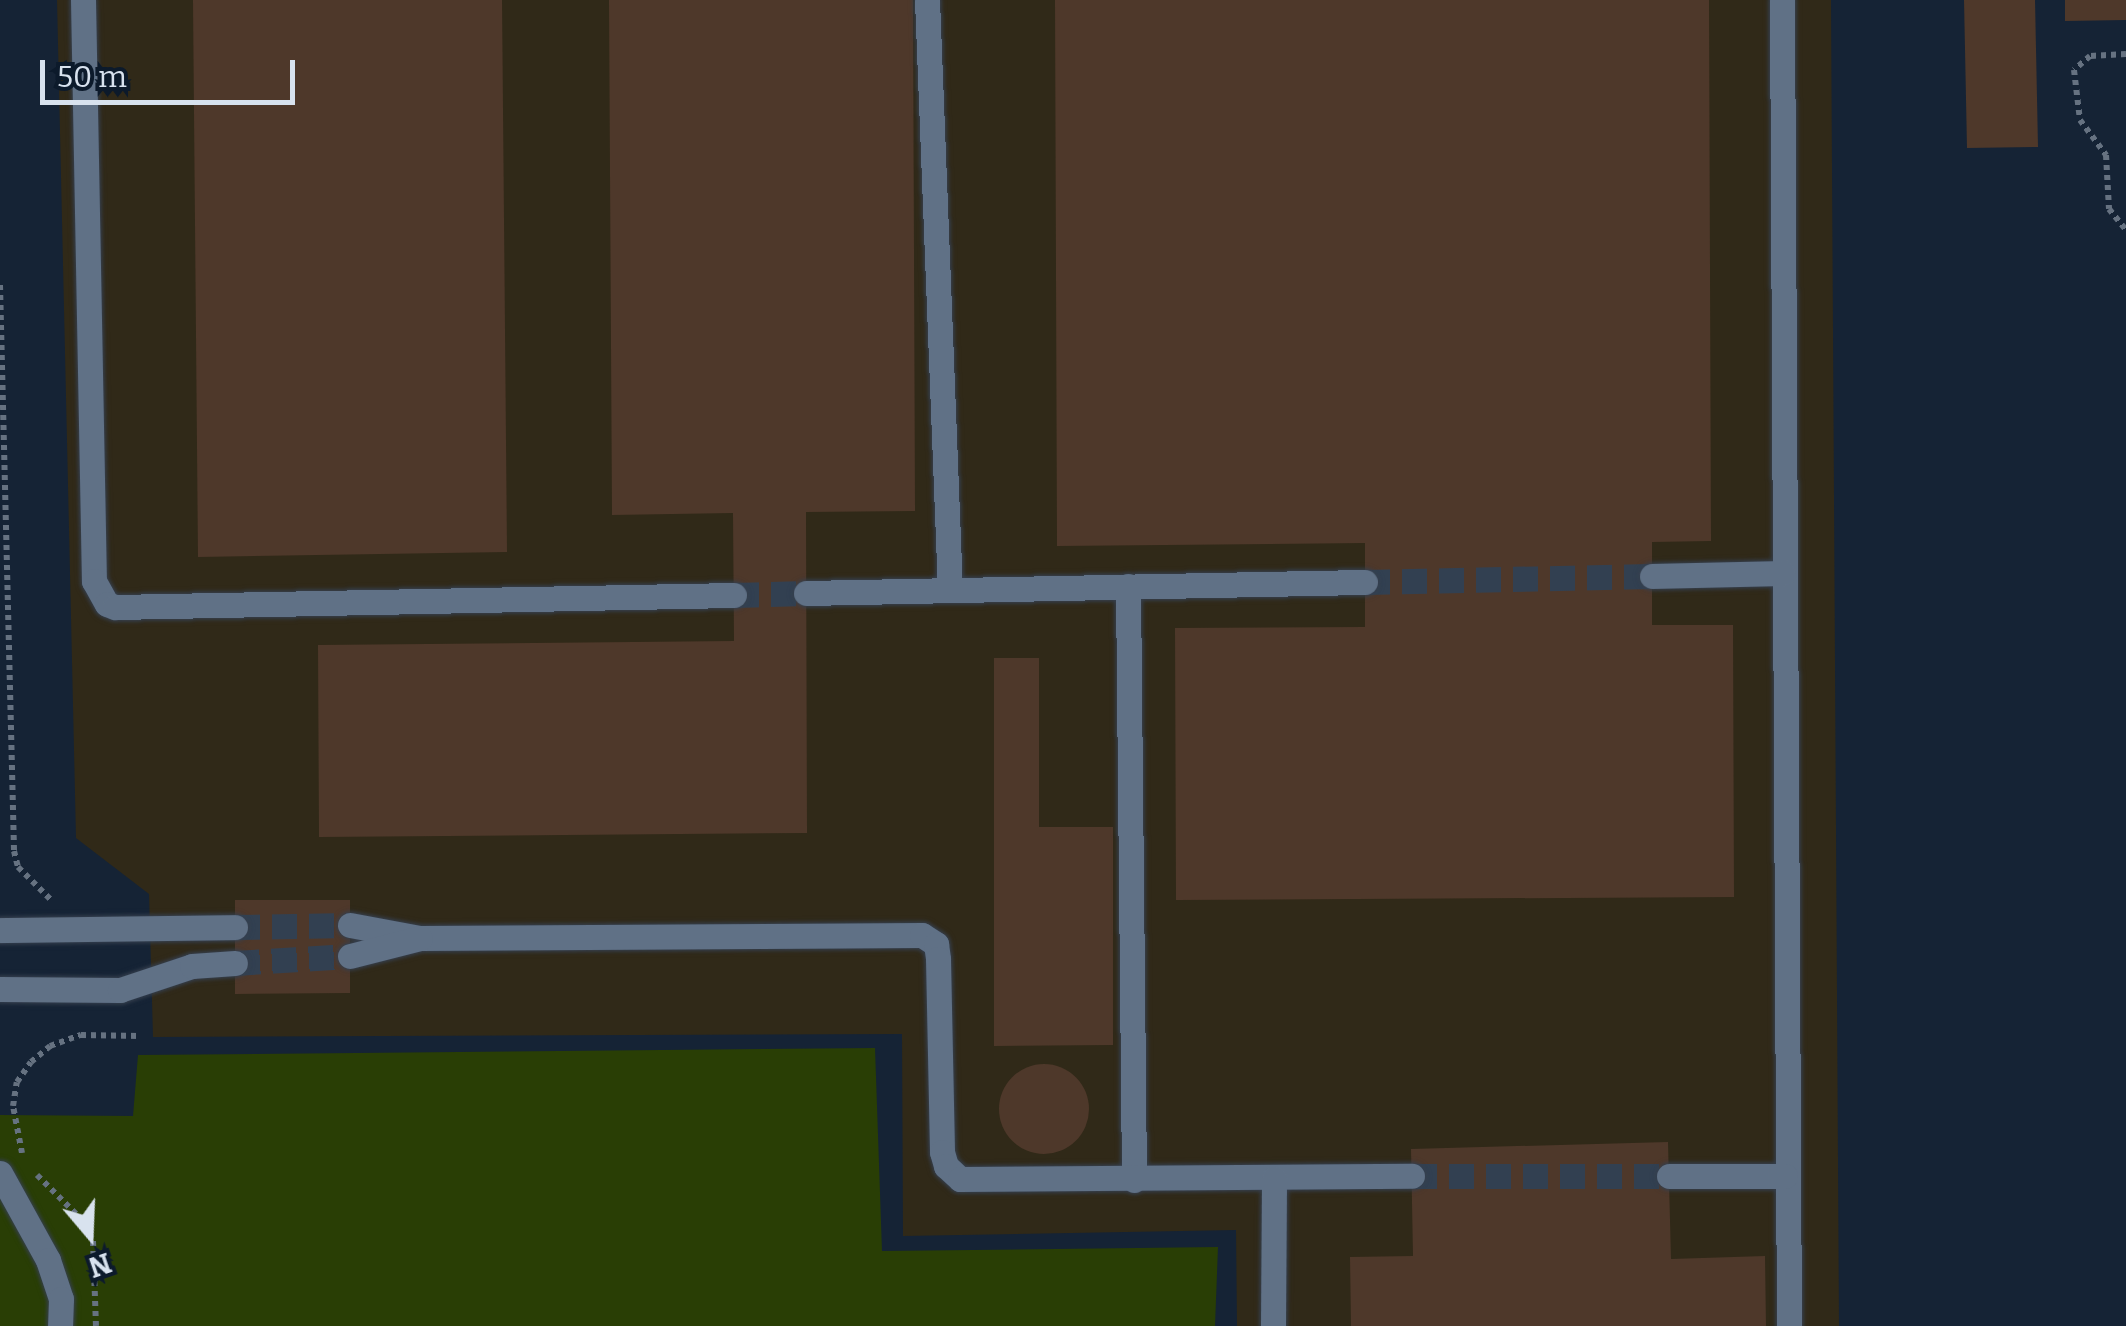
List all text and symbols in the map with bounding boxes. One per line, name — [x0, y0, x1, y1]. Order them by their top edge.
scale bar — [45, 40, 300, 102]
text: 50 m — [57, 59, 127, 95]
north arrow — [40, 1186, 140, 1286]
text: N — [84, 1246, 116, 1284]

